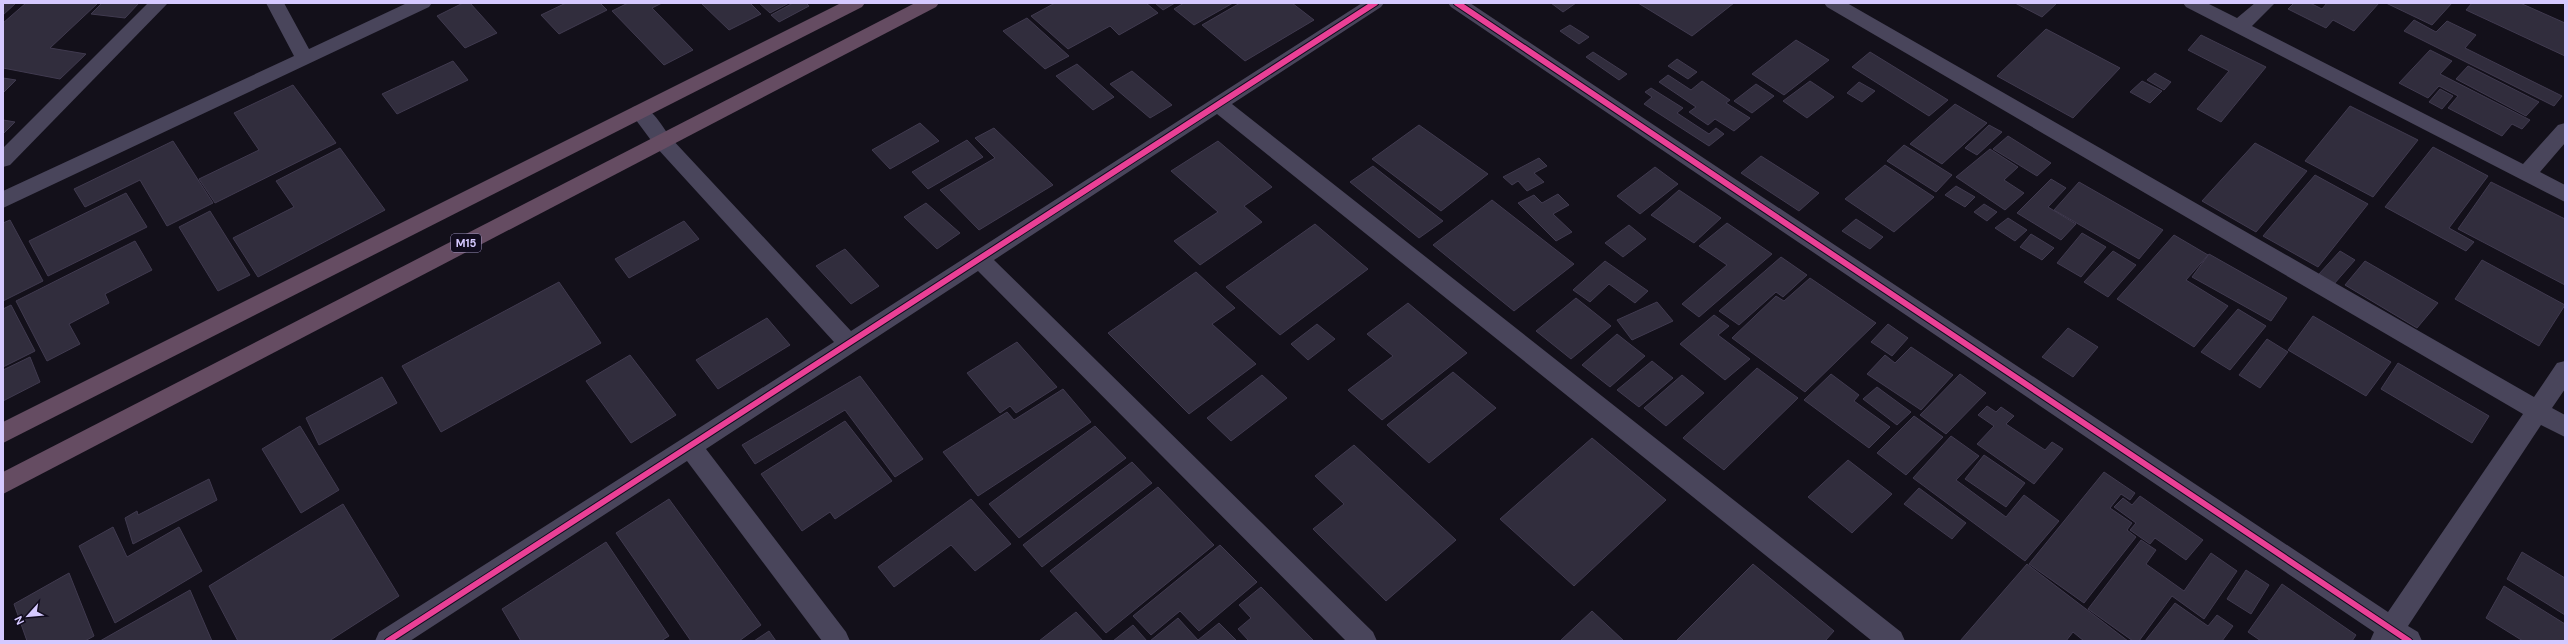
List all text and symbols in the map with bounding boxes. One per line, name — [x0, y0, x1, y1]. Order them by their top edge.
road number: M15 — [451, 234, 481, 252]
north arrow — [8, 596, 48, 636]
text: N — [11, 614, 27, 627]

